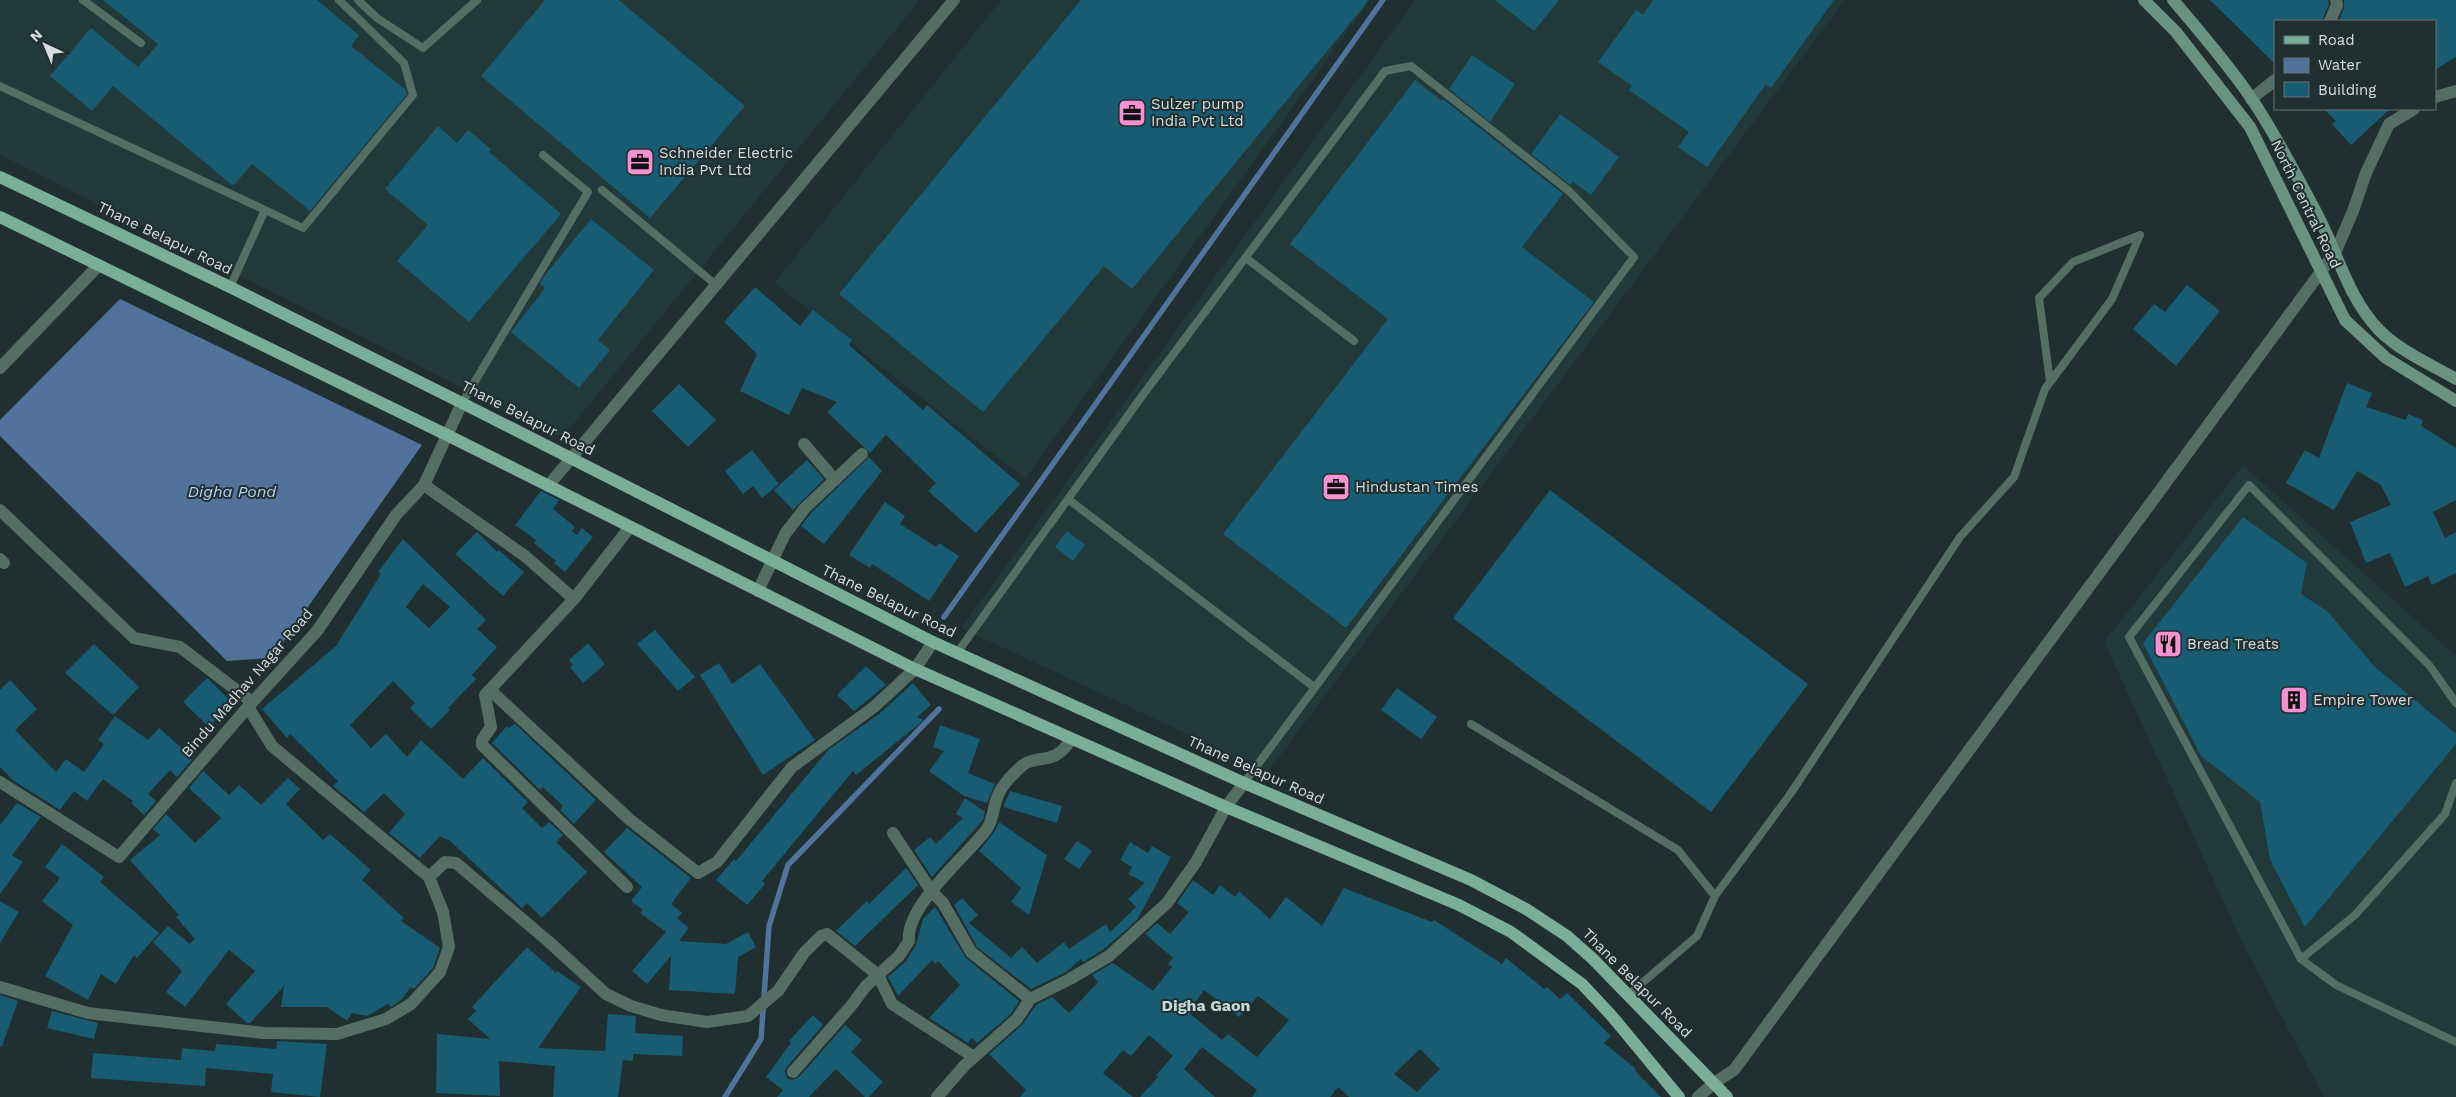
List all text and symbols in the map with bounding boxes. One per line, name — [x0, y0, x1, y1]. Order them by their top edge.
north arrow — [20, 20, 70, 70]
legend — [2274, 20, 2436, 110]
text: N — [27, 26, 45, 45]
text: Road — [2318, 31, 2355, 49]
text: Water — [2318, 56, 2361, 74]
text: Building — [2318, 81, 2376, 99]
place label: Sulzer pump India Pvt Ltd — [1151, 95, 1244, 130]
office icon: Sulzer pump India Pvt Ltd — [1117, 98, 1147, 128]
street label: North Central Road — [2267, 137, 2345, 271]
place label: Schneider Electric India Pvt Ltd — [659, 144, 793, 179]
office icon: Schneider Electric India Pvt Ltd — [625, 147, 655, 177]
street label: Thane Belapur Road — [95, 198, 235, 278]
street label: Thane Belapur Road — [458, 377, 598, 459]
office icon: Hindustan Times — [1321, 472, 1351, 502]
place label: Hindustan Times — [1355, 478, 1478, 496]
water label: Digha Pond — [188, 482, 277, 501]
street label: Thane Belapur Road — [819, 561, 959, 641]
street label: Bindu Madhav Nagar Road — [178, 605, 316, 761]
restaurant icon: Bread Treats — [2153, 629, 2183, 659]
place label: Bread Treats — [2187, 635, 2279, 653]
building icon: Empire Tower — [2279, 685, 2309, 715]
place label: Empire Tower — [2313, 691, 2413, 709]
street label: Thane Belapur Road — [1185, 732, 1327, 808]
street label: Thane Belapur Road — [1579, 925, 1695, 1041]
district label: Digha Gaon — [1162, 996, 1250, 1015]

